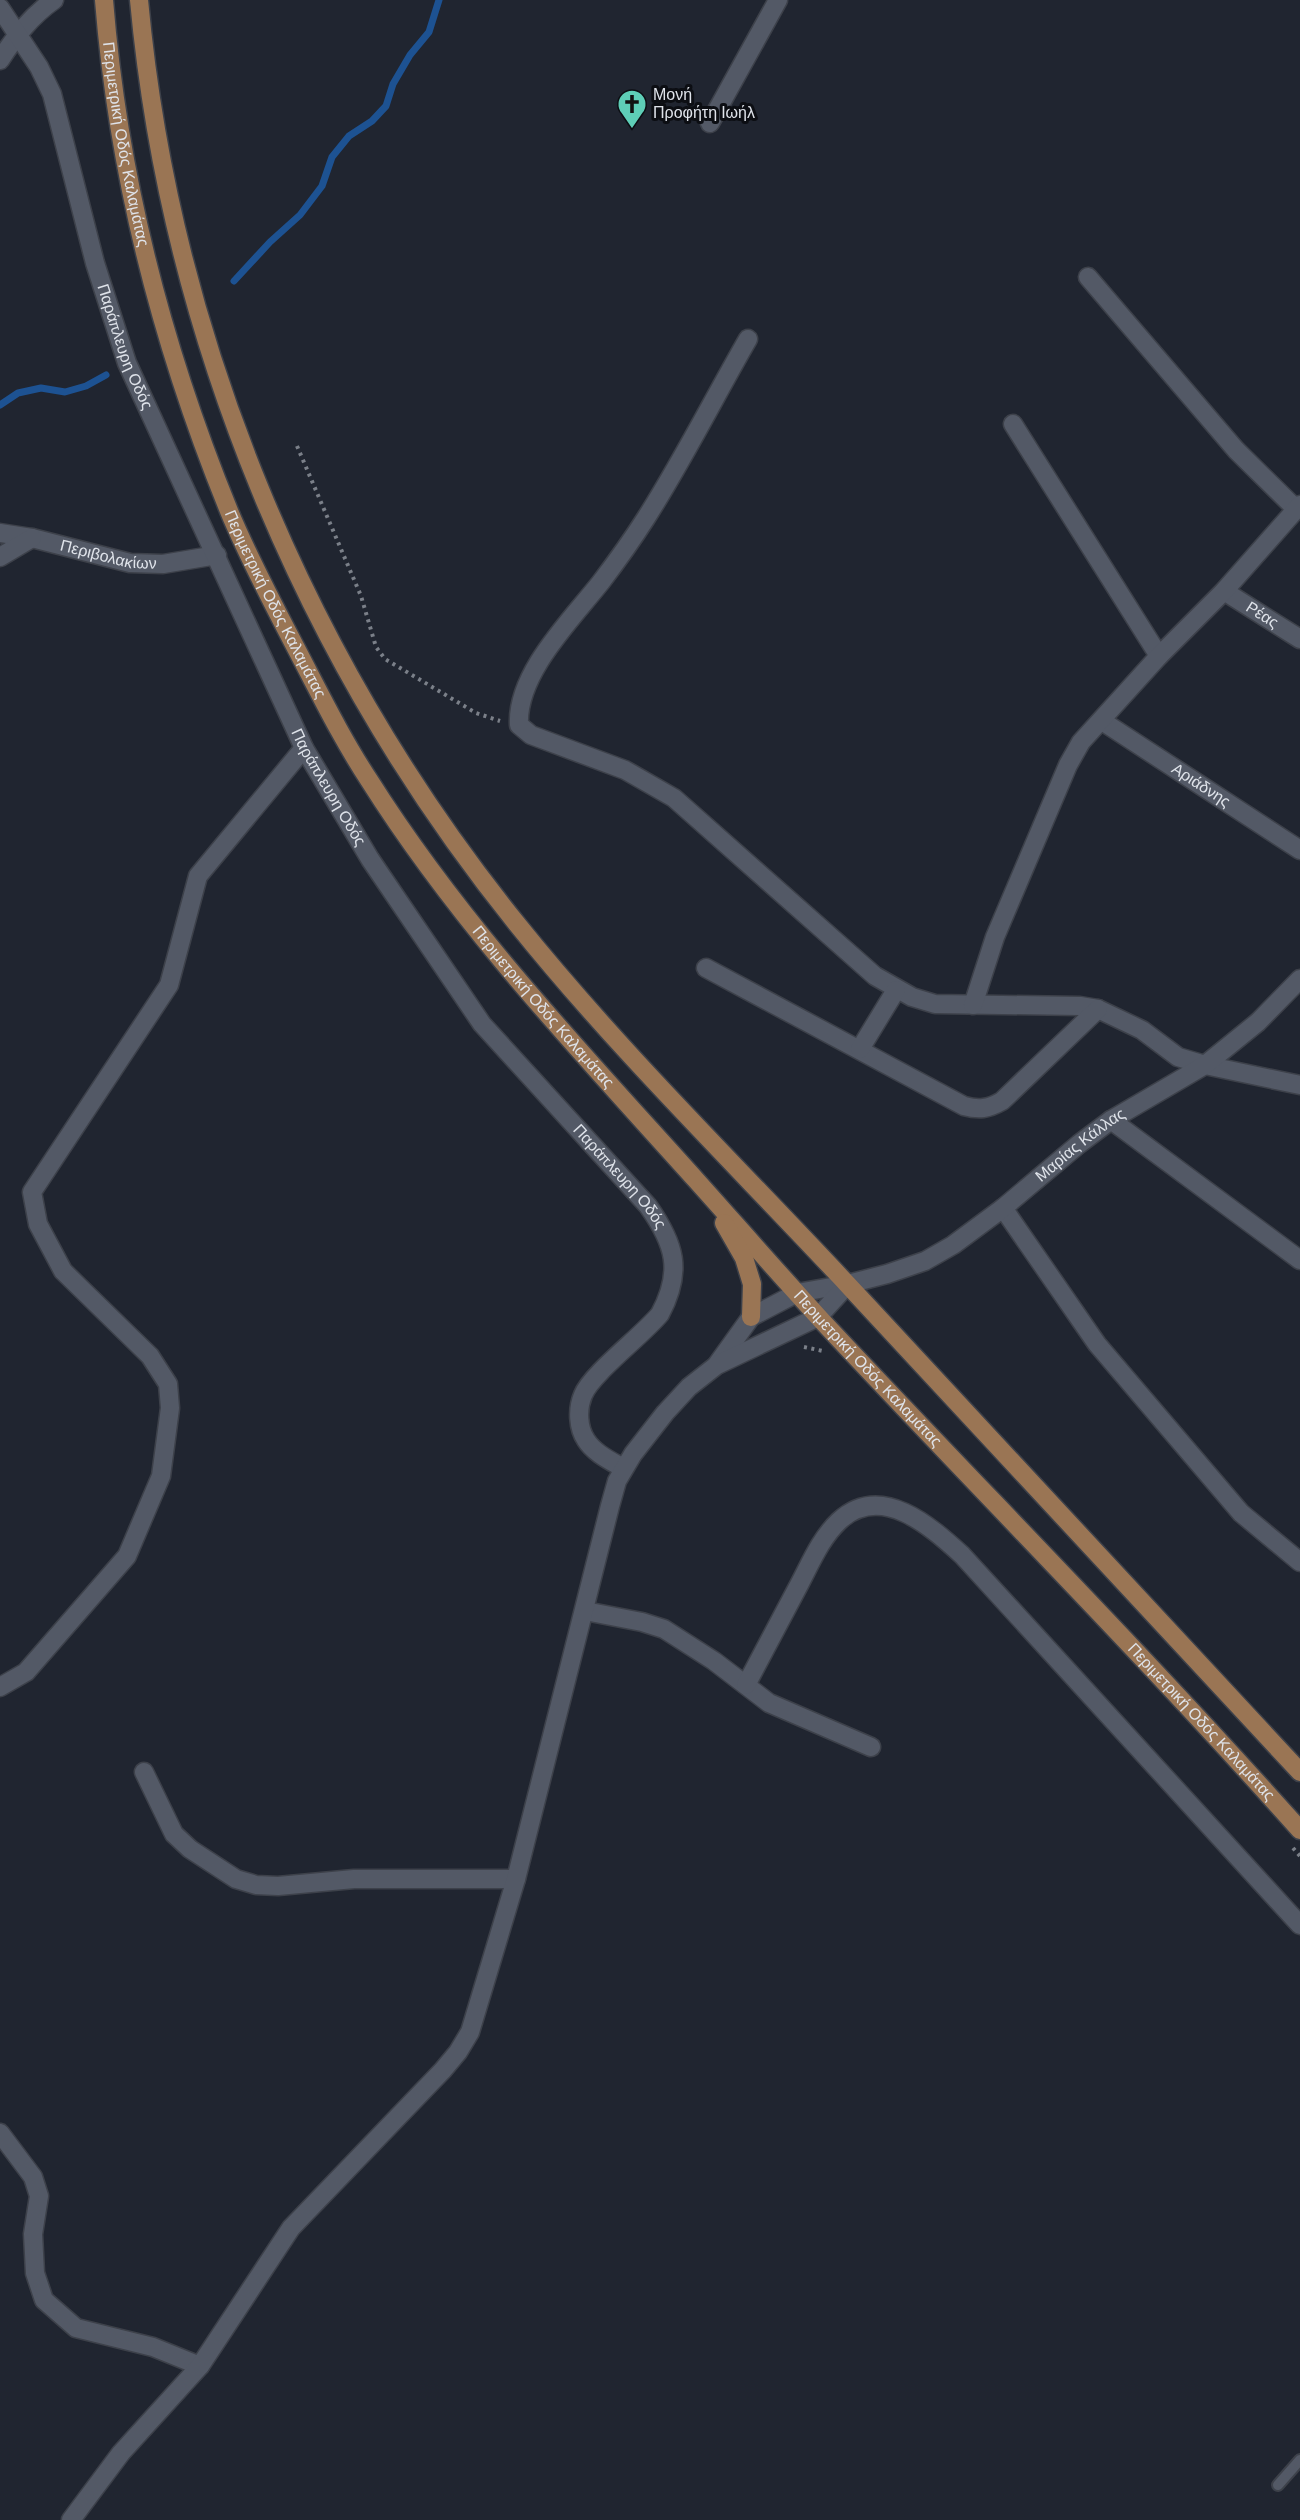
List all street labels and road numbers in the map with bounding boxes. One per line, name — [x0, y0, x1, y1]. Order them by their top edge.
street label: Περιμετρική Οδός Καλαμάτας — [97, 41, 154, 249]
street label: Παράπλευρη Οδός — [91, 281, 158, 413]
street label: Περιμετρική Οδός Καλαμάτας — [219, 507, 331, 703]
street label: Περιβολακίων — [58, 535, 157, 575]
street label: Ρέας — [1241, 596, 1283, 634]
street label: Παράπλευρη Οδός — [286, 725, 371, 851]
street label: Αριάδνης — [1167, 758, 1235, 813]
street label: Περιμετρική Οδός Καλαμάτας — [467, 921, 619, 1093]
street label: Μαρίας Κάλλας — [1031, 1103, 1130, 1187]
street label: Παράπλευρη Οδός — [568, 1120, 672, 1233]
street label: Περιμετρική Οδός Καλαμάτας — [788, 1286, 947, 1452]
street label: Περιμετρική Οδός Καλαμάτας — [1123, 1638, 1280, 1806]

